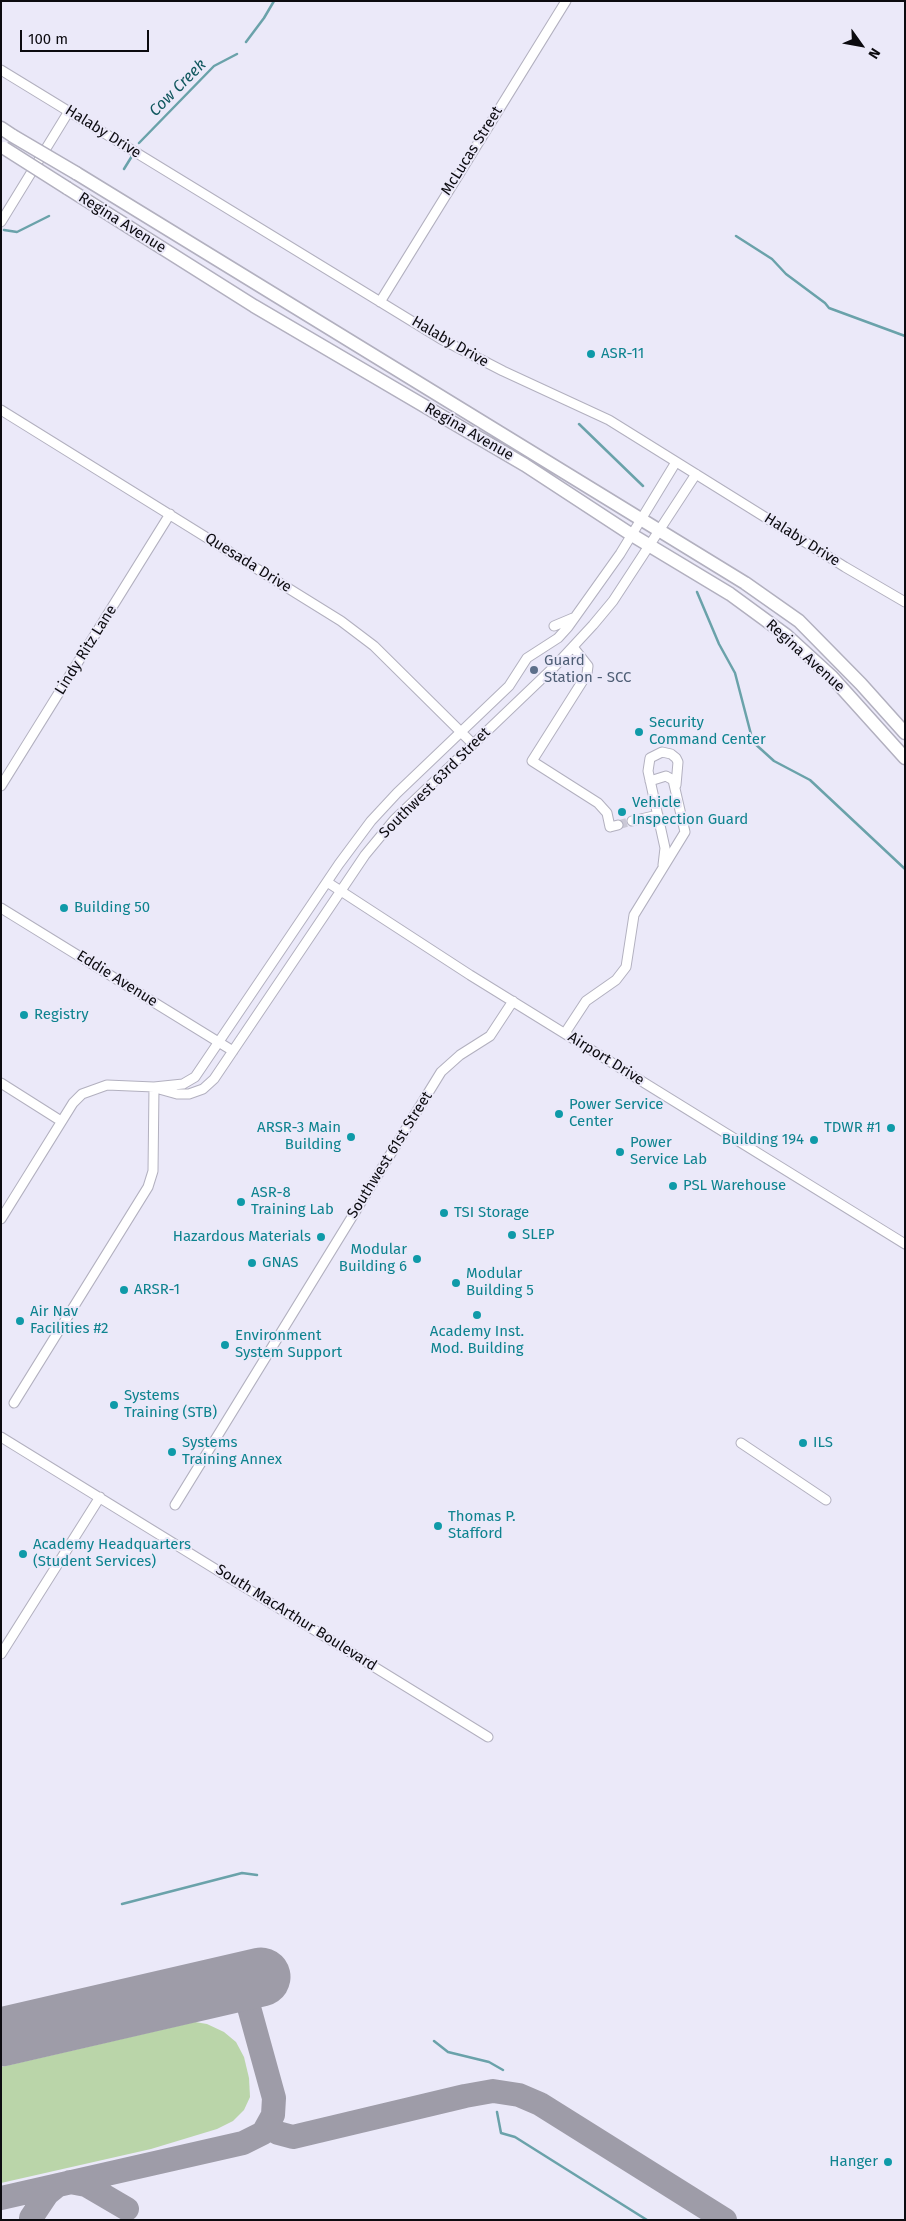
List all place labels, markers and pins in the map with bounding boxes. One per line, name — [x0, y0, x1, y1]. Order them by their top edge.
place label: ASR-11 — [601, 345, 644, 363]
marker: ASR-11 — [585, 348, 597, 360]
place label: Guard Station - SCC — [544, 652, 632, 687]
marker: Guard Station - SCC — [528, 664, 540, 676]
place label: Security Command Center — [649, 714, 766, 749]
marker: Security Command Center — [633, 726, 645, 738]
place label: Vehicle Inspection Guard — [632, 794, 748, 829]
marker: Vehicle Inspection Guard — [616, 806, 628, 818]
place label: Building 50 — [74, 899, 150, 917]
marker: Building 50 — [58, 902, 70, 914]
place label: Registry — [34, 1006, 89, 1024]
marker: Registry — [18, 1009, 30, 1021]
place label: Power Service Center — [569, 1096, 664, 1131]
marker: Power Service Center — [553, 1108, 565, 1120]
place label: ARSR-3 Main Building — [257, 1119, 341, 1154]
place label: TDWR #1 — [824, 1119, 881, 1137]
marker: TDWR #1 — [885, 1122, 897, 1134]
marker: ARSR-3 Main Building — [345, 1131, 357, 1143]
place label: Building 194 — [722, 1131, 804, 1149]
place label: Power Service Lab — [630, 1134, 707, 1169]
marker: Building 194 — [808, 1134, 820, 1146]
marker: Power Service Lab — [614, 1146, 626, 1158]
place label: PSL Warehouse — [683, 1177, 786, 1195]
marker: PSL Warehouse — [667, 1180, 679, 1192]
place label: ASR-8 Training Lab — [251, 1184, 334, 1219]
marker: ASR-8 Training Lab — [235, 1196, 247, 1208]
place label: TSI Storage — [454, 1204, 529, 1222]
marker: TSI Storage — [438, 1207, 450, 1219]
place label: SLEP — [522, 1226, 554, 1244]
place label: Hazardous Materials — [173, 1228, 311, 1246]
marker: SLEP — [506, 1229, 518, 1241]
marker: Hazardous Materials — [315, 1231, 327, 1243]
place label: Modular Building 6 — [339, 1241, 407, 1276]
marker: Modular Building 6 — [411, 1253, 423, 1265]
place label: GNAS — [262, 1254, 298, 1272]
marker: GNAS — [246, 1257, 258, 1269]
place label: Modular Building 5 — [466, 1265, 534, 1300]
marker: Modular Building 5 — [450, 1277, 462, 1289]
place label: ARSR-1 — [134, 1281, 180, 1299]
marker: ARSR-1 — [118, 1284, 130, 1296]
place label: Air Nav Facilities #2 — [30, 1303, 109, 1338]
marker: Academy Inst. Mod. Building — [471, 1309, 483, 1321]
marker: Air Nav Facilities #2 — [14, 1315, 26, 1327]
place label: Academy Inst. Mod. Building — [430, 1323, 524, 1358]
place label: Environment System Support — [235, 1327, 342, 1362]
marker: Environment System Support — [219, 1339, 231, 1351]
place label: Systems Training (STB) — [124, 1387, 217, 1422]
marker: Systems Training (STB) — [108, 1399, 120, 1411]
place label: Systems Training Annex — [182, 1434, 282, 1469]
place label: ILS — [813, 1434, 833, 1452]
marker: ILS — [797, 1437, 809, 1449]
marker: Systems Training Annex — [166, 1446, 178, 1458]
place label: Thomas P. Stafford — [448, 1508, 516, 1543]
marker: Thomas P. Stafford — [432, 1520, 444, 1532]
place label: Academy Headquarters (Student Services) — [33, 1536, 191, 1571]
marker: Academy Headquarters (Student Services) — [17, 1548, 29, 1560]
place label: Hanger — [829, 2153, 878, 2171]
marker: Hanger — [882, 2156, 894, 2168]

